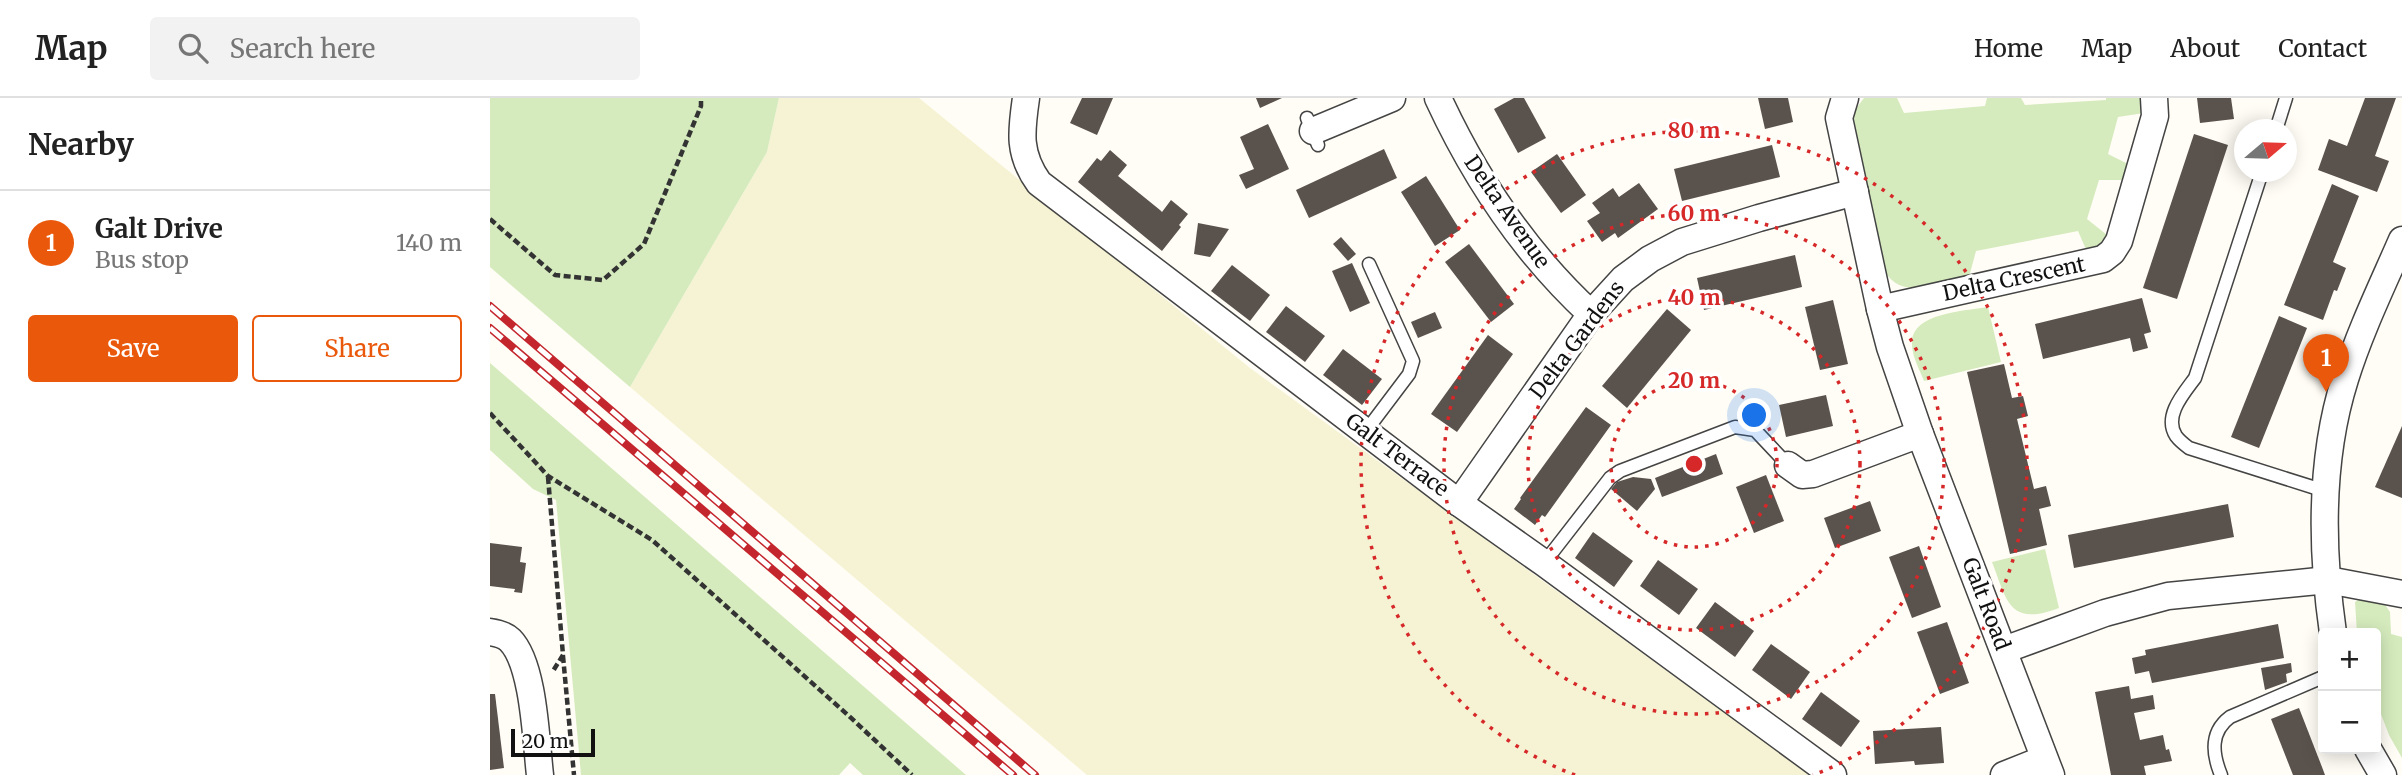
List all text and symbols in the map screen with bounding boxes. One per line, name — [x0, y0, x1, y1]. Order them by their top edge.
search box — [150, 17, 640, 80]
text: Map — [35, 28, 108, 69]
icon: search — [174, 29, 212, 67]
text: Search here — [230, 32, 375, 65]
text: Home — [1974, 33, 2043, 64]
text: Map — [2081, 33, 2132, 64]
text: About — [2170, 33, 2240, 64]
text: Contact — [2278, 33, 2367, 64]
text: 80 m — [1668, 117, 1720, 144]
north arrow — [2234, 119, 2297, 182]
text: Nearby — [28, 125, 134, 163]
street label: Delta Avenue — [1459, 150, 1556, 273]
text: 60 m — [1668, 200, 1720, 227]
text: Galt Drive — [95, 212, 223, 245]
text: 1 — [46, 228, 56, 257]
text: 140 m — [396, 228, 462, 257]
text: Bus stop — [95, 245, 189, 274]
street label: Delta Crescent — [1940, 250, 2088, 307]
street label: Delta Gardens — [1523, 275, 1630, 404]
text: 40 m — [1667, 284, 1721, 311]
button: Save — [28, 315, 238, 382]
button: Share — [252, 315, 462, 382]
pin: 1 — [2303, 334, 2349, 392]
text: 20 m — [1668, 367, 1720, 394]
your location — [1737, 398, 1771, 432]
street label: Galt Terrace — [1340, 407, 1454, 502]
centre of rings — [1682, 452, 1706, 476]
street label: Galt Road — [1956, 554, 2017, 654]
map controls — [2318, 628, 2381, 754]
button: + — [2318, 628, 2381, 691]
button: − — [2318, 691, 2381, 754]
scale bar — [511, 726, 595, 758]
text: 20 m — [522, 729, 569, 753]

